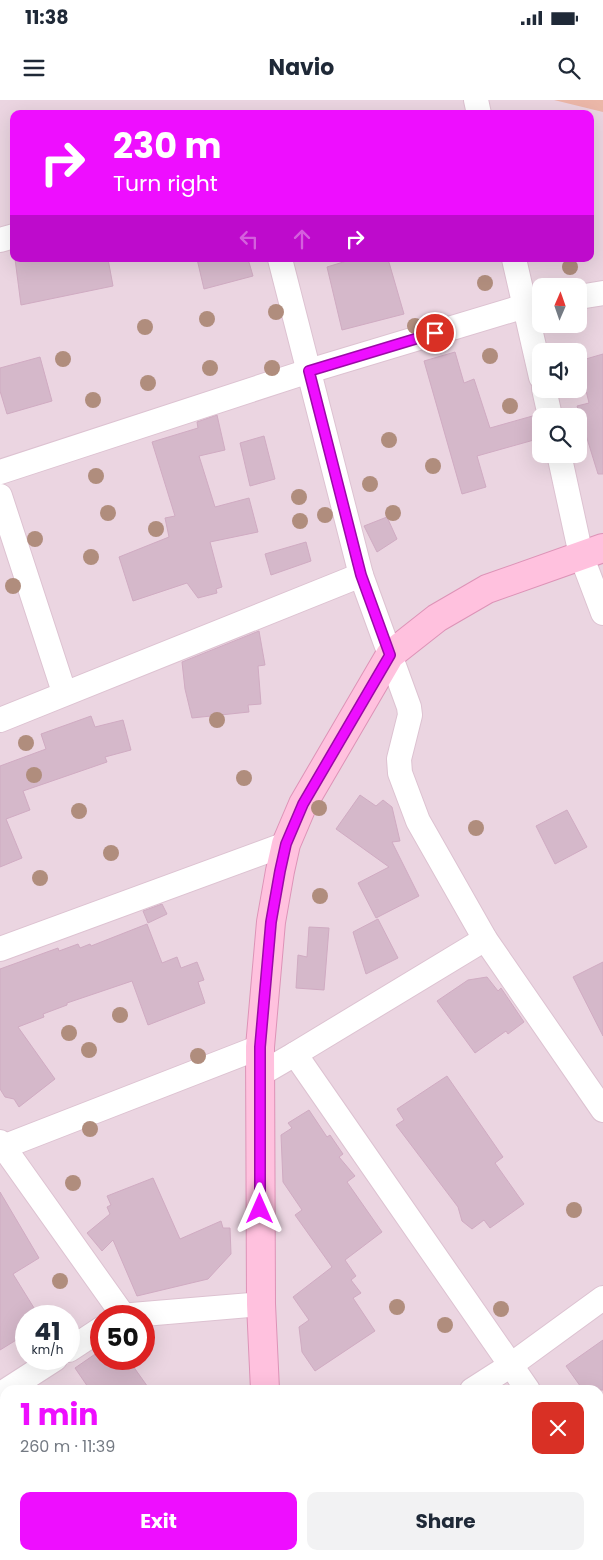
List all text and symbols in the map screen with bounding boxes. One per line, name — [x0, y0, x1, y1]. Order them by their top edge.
text: 11:38 — [25, 4, 69, 31]
text: Navio — [269, 52, 334, 83]
icon: menu — [20, 54, 48, 82]
icon: search — [555, 54, 583, 82]
text: 230 m — [113, 121, 221, 170]
icon: right — [30, 130, 95, 195]
text: Turn right — [113, 168, 218, 199]
icon: left — [235, 225, 263, 253]
icon: ahead — [288, 225, 316, 253]
icon: right — [341, 225, 369, 253]
north arrow — [532, 278, 588, 332]
map controls — [532, 278, 587, 463]
pin — [414, 312, 456, 354]
icon: arrive — [421, 319, 449, 347]
button: sound — [532, 343, 587, 398]
button: search — [532, 408, 587, 463]
position arrow — [233, 1182, 285, 1234]
speed limit sign: 50 — [90, 1305, 155, 1370]
text: 41 — [34, 1314, 61, 1349]
text: km/h — [32, 1341, 63, 1358]
text: 1 min — [20, 1393, 98, 1436]
button: close — [532, 1402, 584, 1454]
text: 260 m · 11:39 — [20, 1435, 115, 1458]
button: Exit — [20, 1492, 297, 1550]
button: Share — [307, 1492, 584, 1550]

